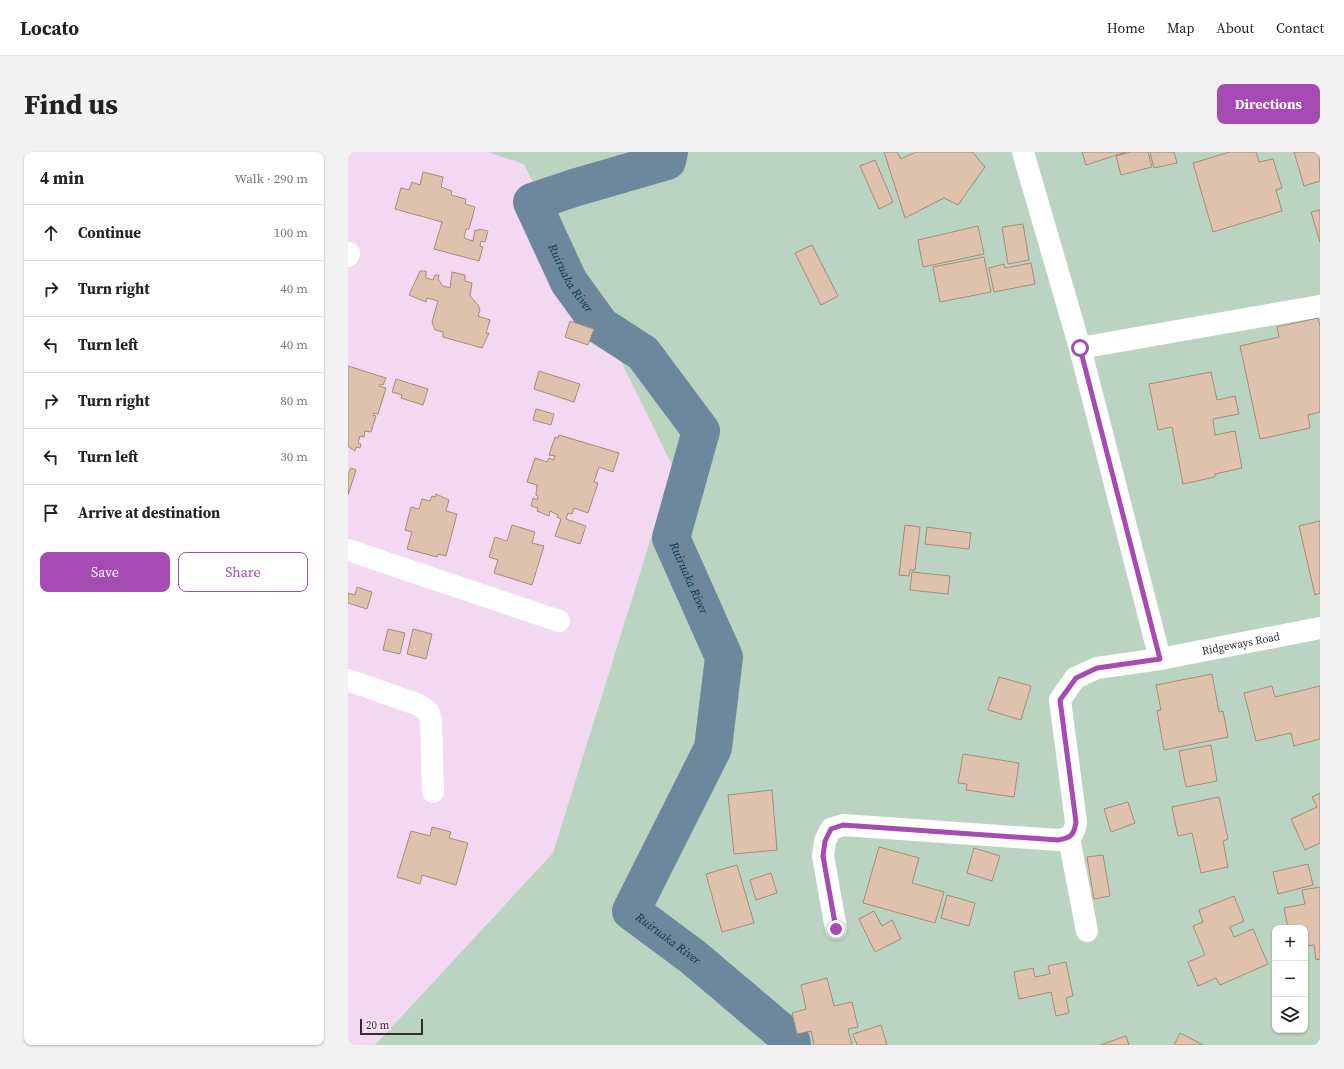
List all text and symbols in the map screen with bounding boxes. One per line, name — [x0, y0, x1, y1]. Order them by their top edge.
text: Locato — [20, 15, 79, 41]
text: Home — [1107, 18, 1145, 38]
text: Map — [1167, 18, 1194, 38]
text: About — [1216, 18, 1254, 38]
text: Contact — [1276, 18, 1324, 38]
button: Directions — [1217, 84, 1320, 124]
text: Find us — [24, 85, 118, 123]
text: 4 min — [40, 166, 84, 190]
text: Walk · 290 m — [235, 170, 308, 187]
icon: ahead — [40, 222, 62, 244]
text: Continue — [78, 222, 141, 243]
text: 100 m — [274, 224, 308, 241]
water label: Ruiruaka River — [544, 240, 598, 317]
icon: right — [40, 278, 62, 300]
text: Turn right — [78, 278, 150, 299]
text: 40 m — [280, 280, 308, 297]
icon: left — [40, 334, 62, 356]
text: Turn left — [78, 334, 138, 355]
text: 40 m — [280, 336, 308, 353]
route start — [1071, 339, 1089, 357]
icon: right — [40, 390, 62, 412]
text: Turn right — [78, 390, 150, 411]
text: 80 m — [280, 392, 308, 409]
icon: left — [40, 446, 62, 468]
text: Turn left — [78, 446, 138, 467]
text: 30 m — [280, 448, 308, 465]
icon: arrive — [40, 502, 62, 524]
text: Arrive at destination — [78, 502, 220, 523]
water label: Ruiruaka River — [665, 538, 712, 618]
button: Save — [40, 552, 170, 592]
button: Share — [178, 552, 308, 592]
street label: Ridgeways Road — [1200, 628, 1282, 658]
water label: Ruiruaka River — [632, 909, 705, 969]
route end — [827, 920, 845, 938]
map controls — [1272, 925, 1308, 1033]
button: + — [1272, 925, 1308, 961]
button: − — [1272, 961, 1308, 997]
button: layers — [1272, 997, 1308, 1033]
scale bar — [360, 1017, 423, 1036]
text: 20 m — [366, 1018, 389, 1033]

